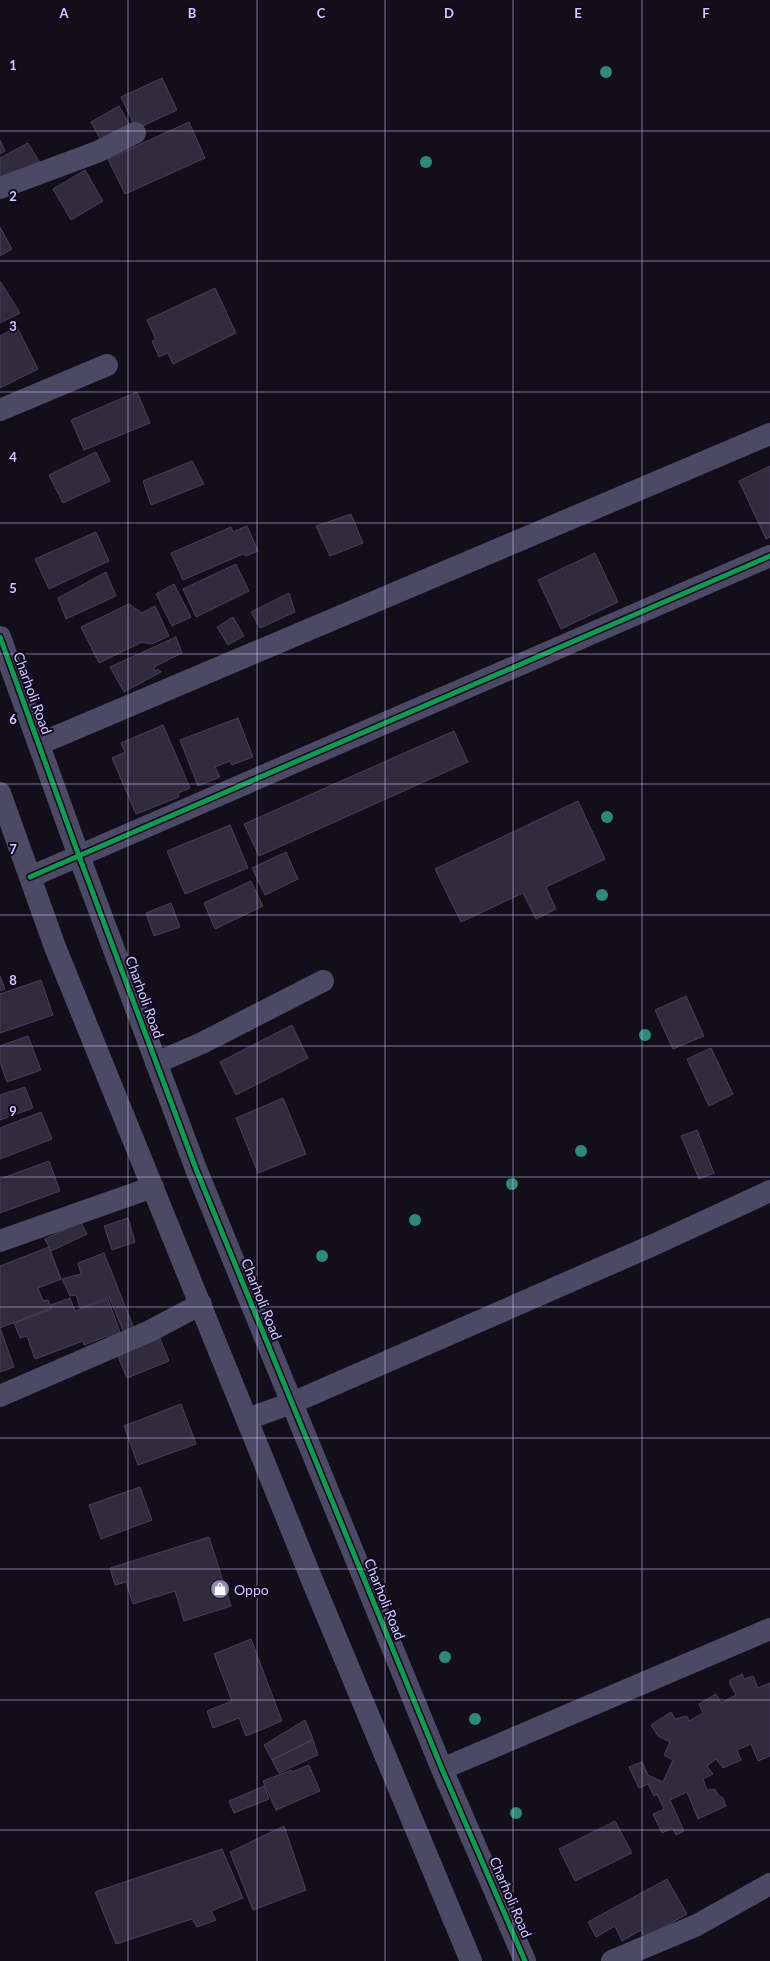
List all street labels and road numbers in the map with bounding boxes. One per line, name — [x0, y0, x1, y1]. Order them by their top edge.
street label: Charholi Road — [10, 650, 56, 736]
street label: Charholi Road — [122, 954, 168, 1040]
street label: Charholi Road — [238, 1256, 286, 1342]
street label: Charholi Road — [361, 1556, 409, 1642]
street label: Charholi Road — [486, 1854, 536, 1940]

